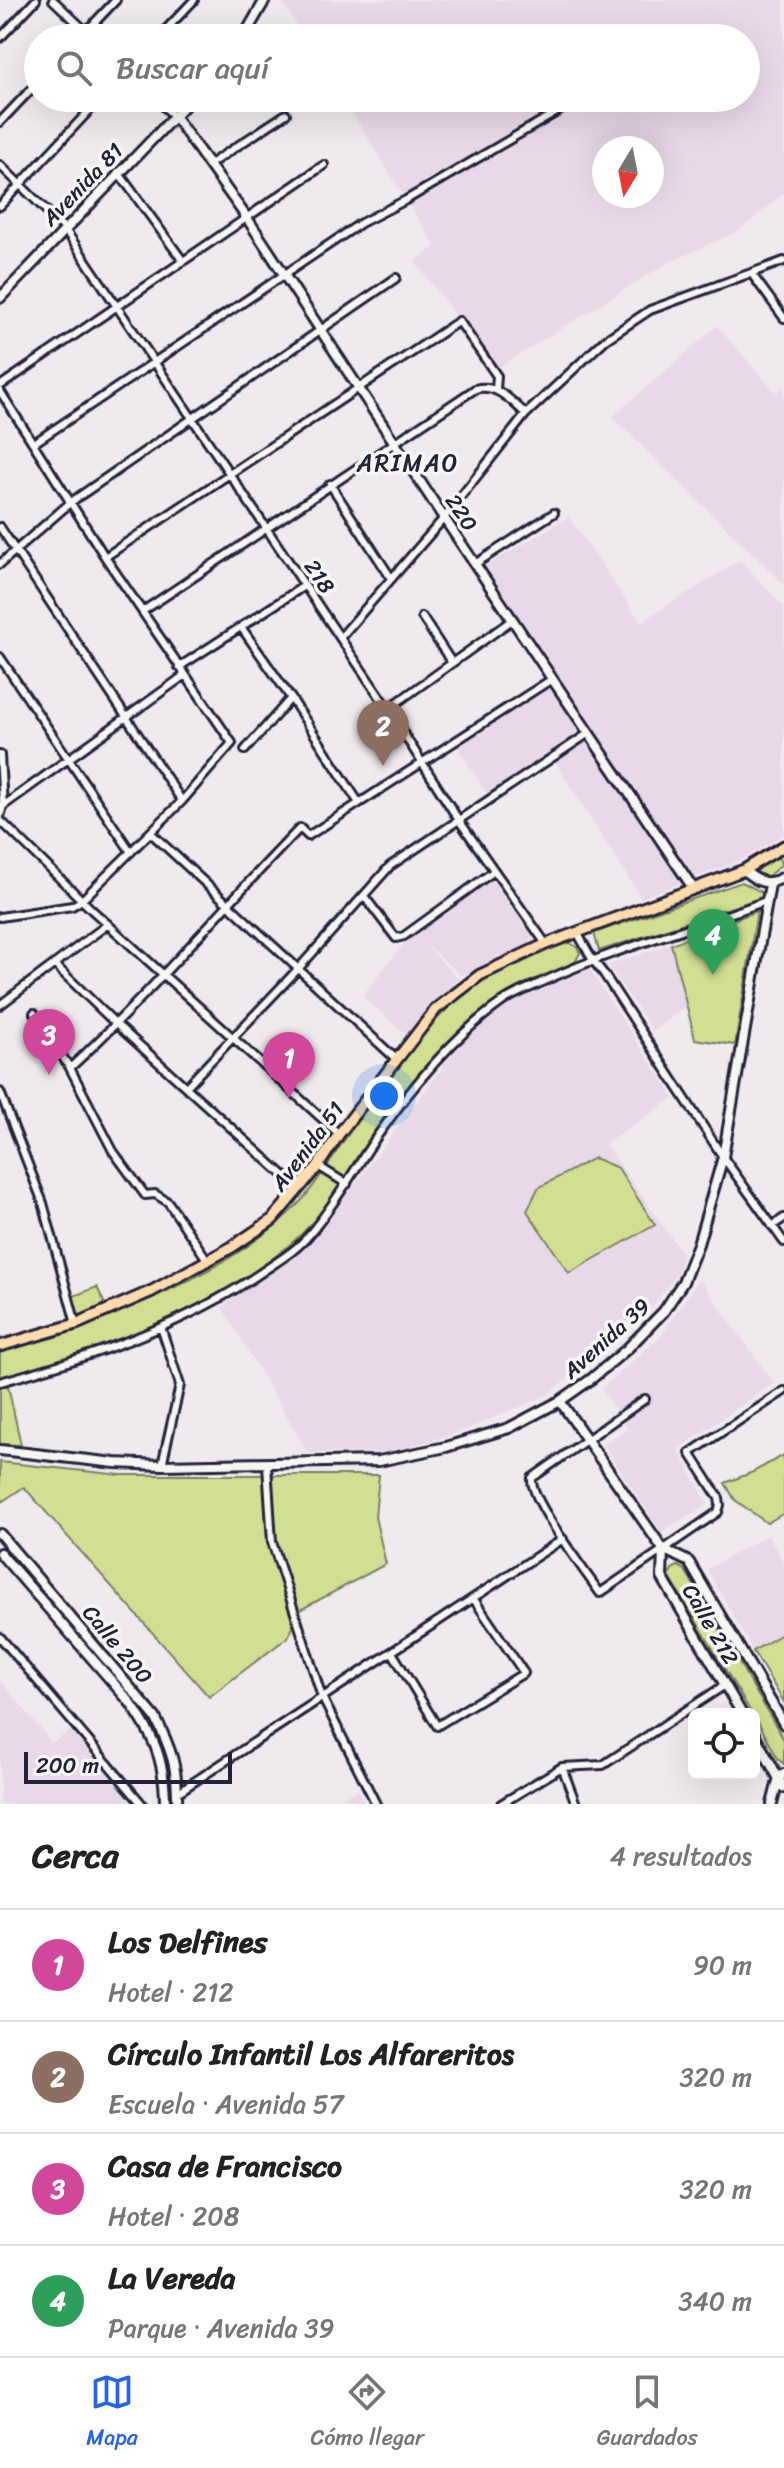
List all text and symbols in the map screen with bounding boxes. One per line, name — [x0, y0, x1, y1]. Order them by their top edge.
search box — [24, 24, 760, 112]
text: Buscar aquí — [116, 41, 269, 95]
icon: search — [52, 46, 96, 90]
street label: Avenida 81 — [31, 133, 133, 236]
north arrow — [592, 136, 664, 208]
district label: ARIMAO — [356, 442, 459, 484]
street label: 220 — [435, 485, 489, 539]
street label: 218 — [294, 551, 346, 602]
pin: 2 — [357, 700, 409, 766]
pin: 4 — [687, 909, 739, 975]
pin: 3 — [23, 1009, 75, 1075]
pin: 1 — [263, 1032, 315, 1098]
your location — [364, 1076, 404, 1116]
street label: Avenida 51 — [260, 1093, 355, 1201]
street label: Avenida 39 — [552, 1288, 659, 1390]
street label: Calle 212 — [671, 1576, 750, 1673]
street label: Calle 200 — [72, 1595, 163, 1693]
map controls — [688, 1708, 760, 1780]
button: locate — [688, 1708, 760, 1780]
text: 200 m — [36, 1746, 99, 1785]
scale bar — [24, 1748, 232, 1784]
text: Cerca — [32, 1826, 119, 1886]
text: 4 resultados — [610, 1833, 752, 1879]
text: Los Delfines — [108, 1915, 267, 1969]
text: 1 — [52, 1942, 64, 1988]
text: 90 m — [693, 1942, 752, 1988]
text: Hotel · 212 — [108, 1969, 233, 2015]
text: Círculo Infantil Los Alfareritos — [108, 2027, 514, 2081]
text: 2 — [50, 2054, 66, 2100]
text: 320 m — [680, 2054, 752, 2100]
text: Escuela · Avenida 57 — [108, 2081, 344, 2127]
text: Casa de Francisco — [108, 2139, 342, 2193]
text: 3 — [51, 2166, 65, 2212]
text: 320 m — [680, 2166, 752, 2212]
text: Hotel · 208 — [108, 2193, 239, 2239]
text: La Vereda — [108, 2251, 236, 2305]
text: 4 — [50, 2278, 66, 2324]
text: 340 m — [678, 2278, 752, 2324]
text: Parque · Avenida 39 — [108, 2305, 335, 2351]
tab: Mapa — [86, 2370, 138, 2457]
tab: Cómo llegar — [310, 2370, 424, 2457]
tab: Guardados — [597, 2370, 698, 2457]

